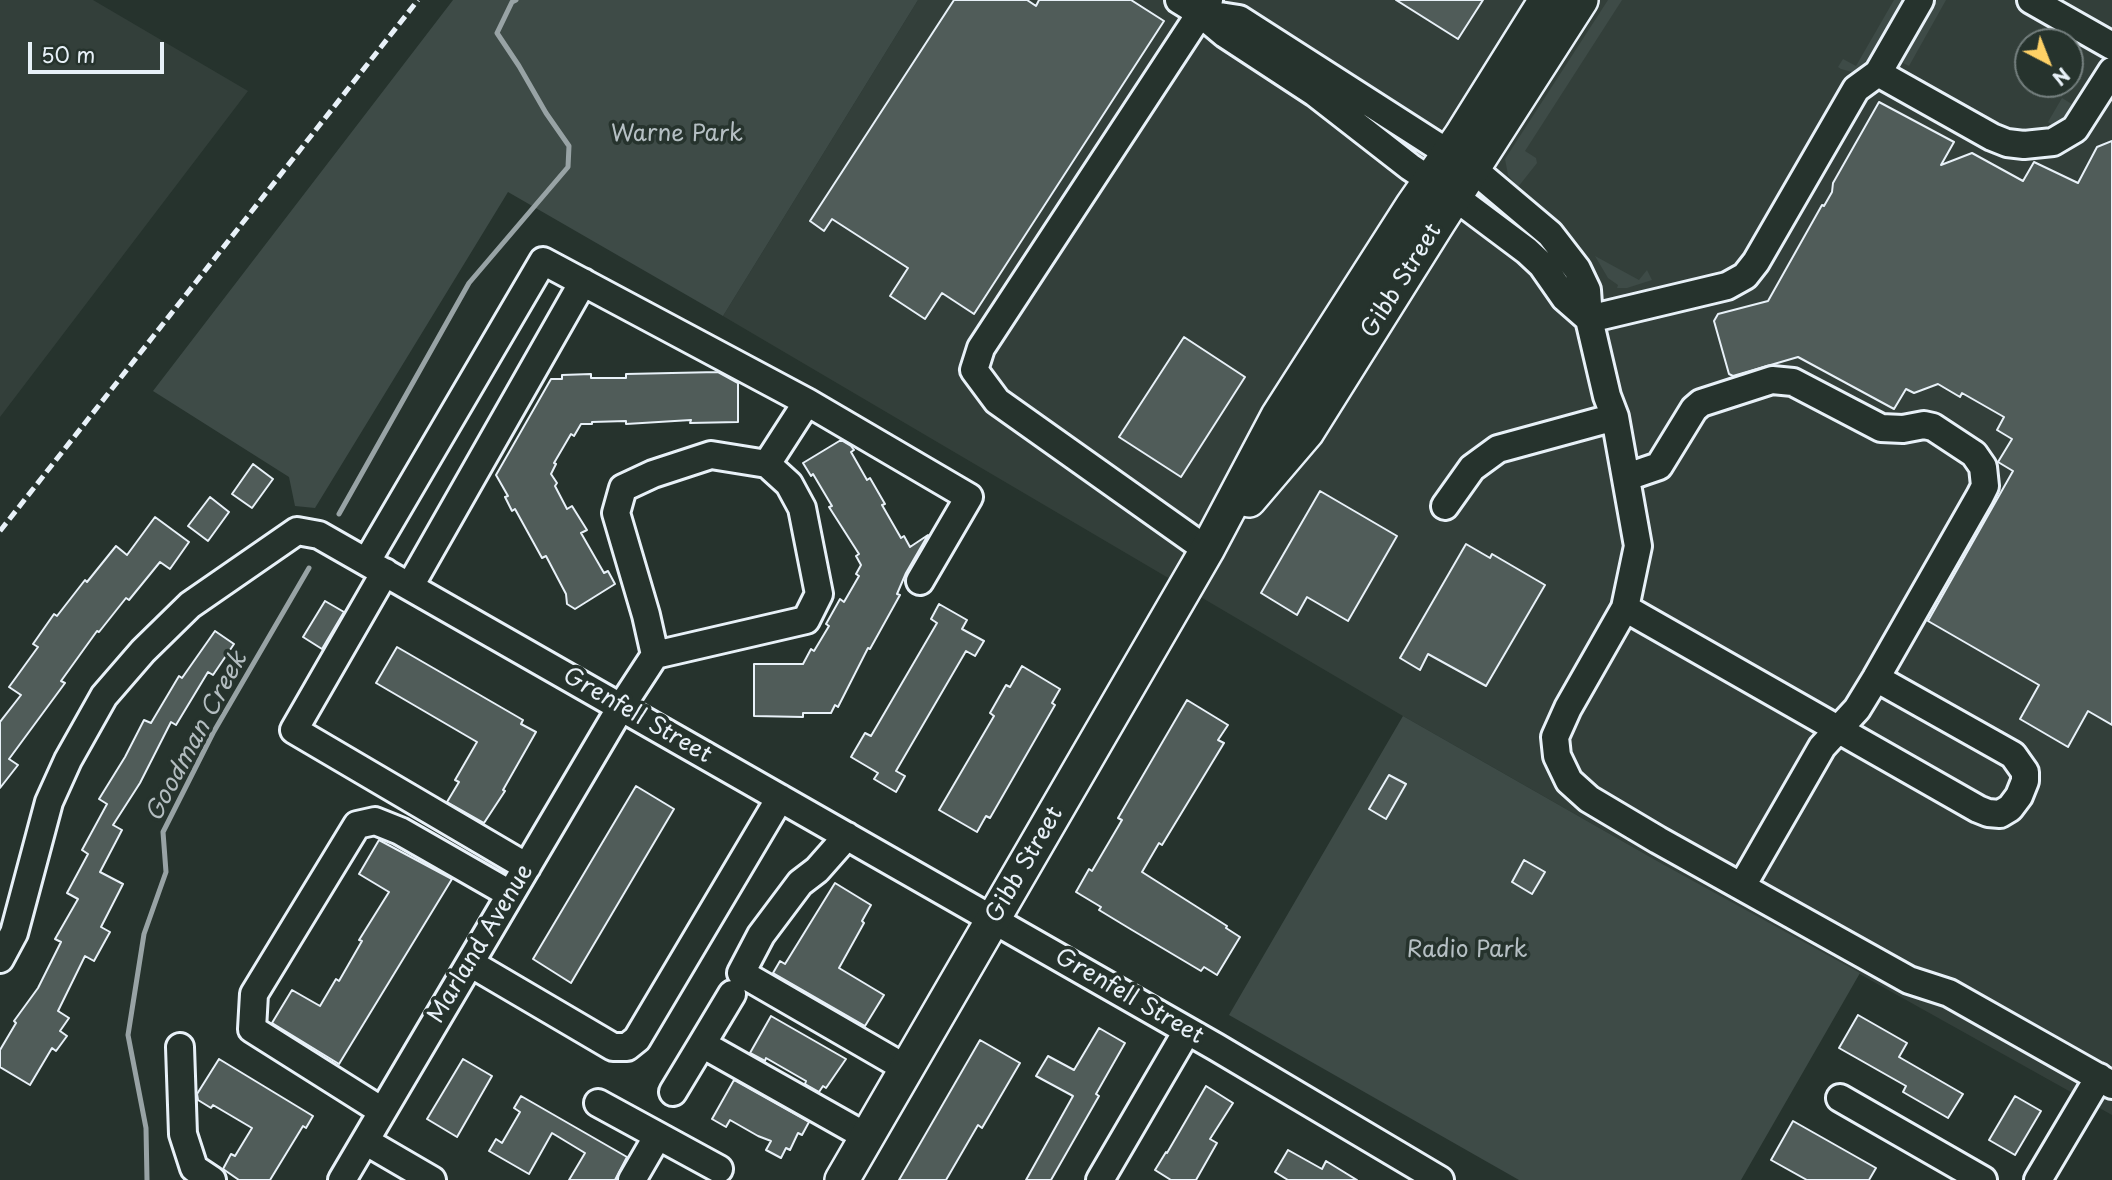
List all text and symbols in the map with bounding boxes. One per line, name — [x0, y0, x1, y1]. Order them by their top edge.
scale bar — [32, 28, 168, 72]
north arrow — [2014, 28, 2084, 98]
text: 50 m — [41, 38, 95, 70]
text: N — [2047, 62, 2077, 93]
park label: Warne Park — [611, 121, 743, 149]
street label: Gibb Street — [1356, 219, 1448, 343]
water label: Goodman Creek — [140, 647, 254, 827]
street label: Grenfell Street — [558, 662, 716, 770]
street label: Gibb Street — [981, 802, 1069, 928]
street label: Marland Avenue — [423, 860, 539, 1028]
park label: Radio Park — [1407, 937, 1527, 965]
street label: Grenfell Street — [1050, 943, 1208, 1051]

